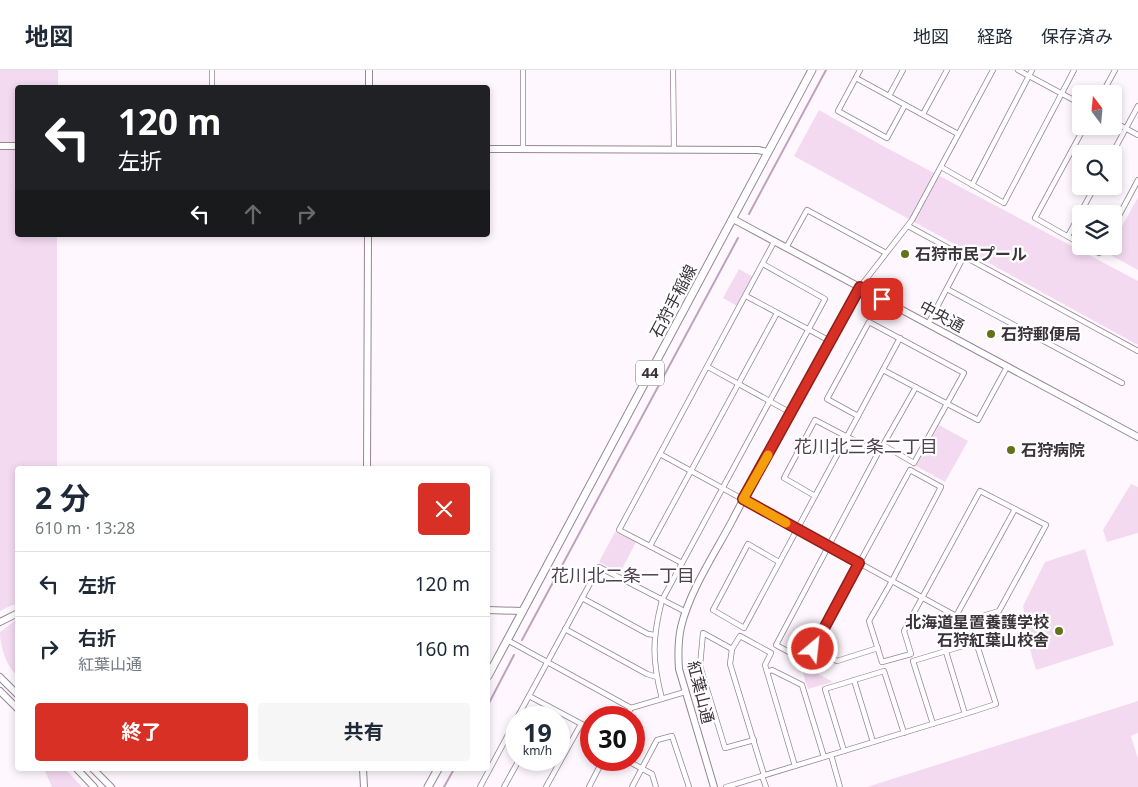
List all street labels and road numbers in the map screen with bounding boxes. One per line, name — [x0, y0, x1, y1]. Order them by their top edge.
street label: 石狩手稲線 — [645, 261, 701, 341]
street label: 中央通 — [916, 295, 968, 337]
road number: 44 — [636, 360, 664, 386]
street label: 紅葉山通 — [683, 658, 719, 726]

